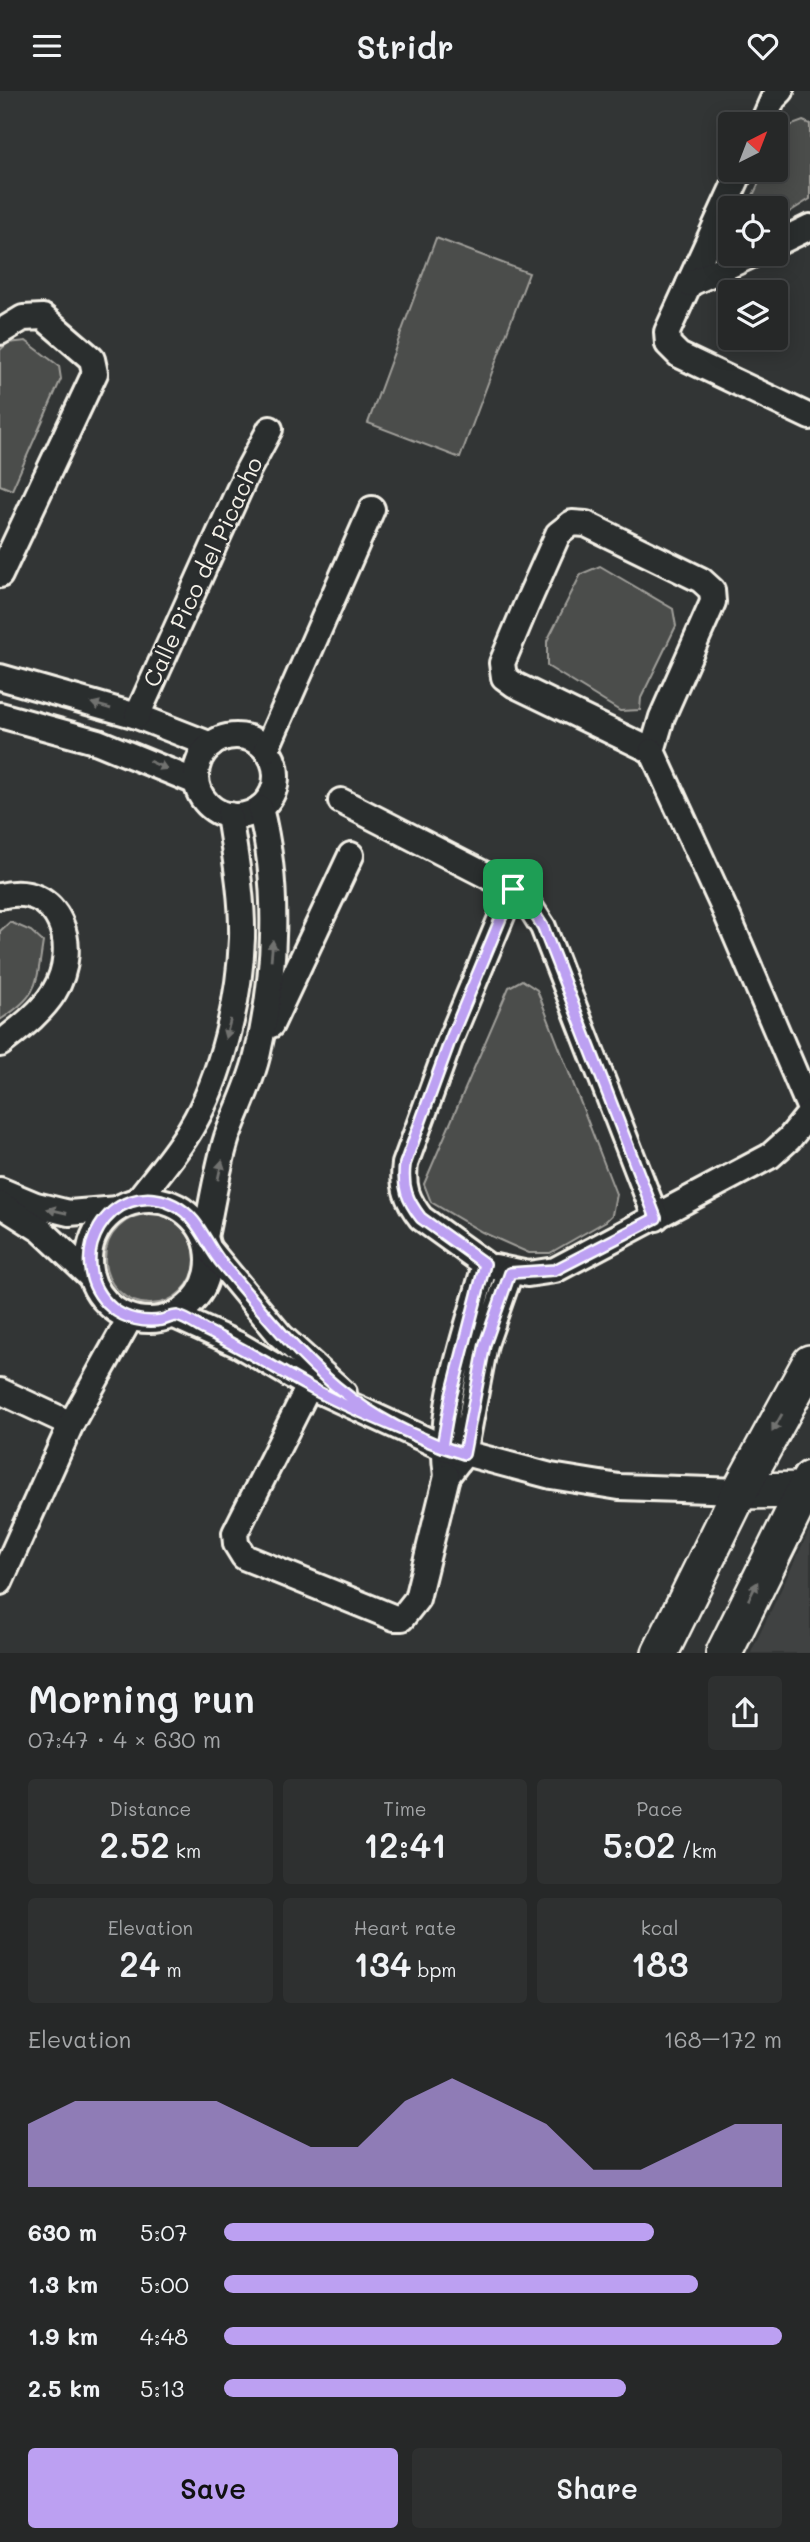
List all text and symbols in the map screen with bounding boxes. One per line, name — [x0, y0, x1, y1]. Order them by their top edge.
text: Stridr — [356, 25, 454, 67]
icon: menu — [28, 27, 66, 65]
icon: heart — [744, 27, 782, 65]
north arrow — [718, 112, 788, 182]
map controls — [718, 112, 788, 350]
button: locate — [718, 196, 788, 266]
button: layers — [718, 280, 788, 350]
street label: Calle Pico del Picacho — [136, 452, 269, 691]
one-way arrow — [90, 700, 112, 711]
one-way arrow — [148, 760, 169, 771]
pin — [483, 859, 543, 919]
icon: arrive — [494, 870, 532, 908]
one-way arrow — [267, 939, 278, 961]
one-way arrow — [222, 1018, 233, 1040]
one-way arrow — [214, 1159, 225, 1181]
one-way arrow — [46, 1205, 68, 1216]
one-way arrow — [771, 1413, 783, 1433]
one-way arrow — [747, 1581, 759, 1601]
text: Morning run — [28, 1673, 255, 1723]
button: share — [708, 1676, 782, 1750]
text: 07:47 · 4 × 630 m — [28, 1724, 221, 1754]
text: Distance — [109, 1796, 191, 1821]
text: Time — [383, 1796, 427, 1821]
text: Pace — [636, 1796, 683, 1821]
text: 2.52 — [100, 1821, 170, 1867]
text: 12:41 — [363, 1821, 447, 1867]
text: 5:02 — [602, 1821, 676, 1867]
text: km — [170, 1838, 201, 1863]
text: /km — [676, 1838, 717, 1863]
text: Elevation — [108, 1915, 193, 1940]
text: Heart rate — [354, 1915, 456, 1940]
text: kcal — [641, 1915, 679, 1940]
text: 24 — [119, 1940, 160, 1986]
text: 134 — [353, 1940, 411, 1986]
text: 183 — [631, 1940, 689, 1986]
text: m — [160, 1957, 182, 1982]
text: bpm — [411, 1957, 457, 1982]
text: Elevation — [28, 2024, 131, 2054]
text: 168–172 m — [664, 2024, 782, 2054]
text: 630 m — [28, 2217, 97, 2247]
text: 5:07 — [140, 2217, 188, 2247]
text: 1.3 km — [28, 2269, 98, 2299]
text: 5:00 — [140, 2269, 189, 2299]
text: 1.9 km — [28, 2321, 98, 2351]
text: 4:48 — [140, 2321, 188, 2351]
text: 2.5 km — [28, 2373, 100, 2403]
text: 5:13 — [140, 2373, 184, 2403]
button: Save — [28, 2448, 398, 2528]
button: Share — [412, 2448, 782, 2528]

